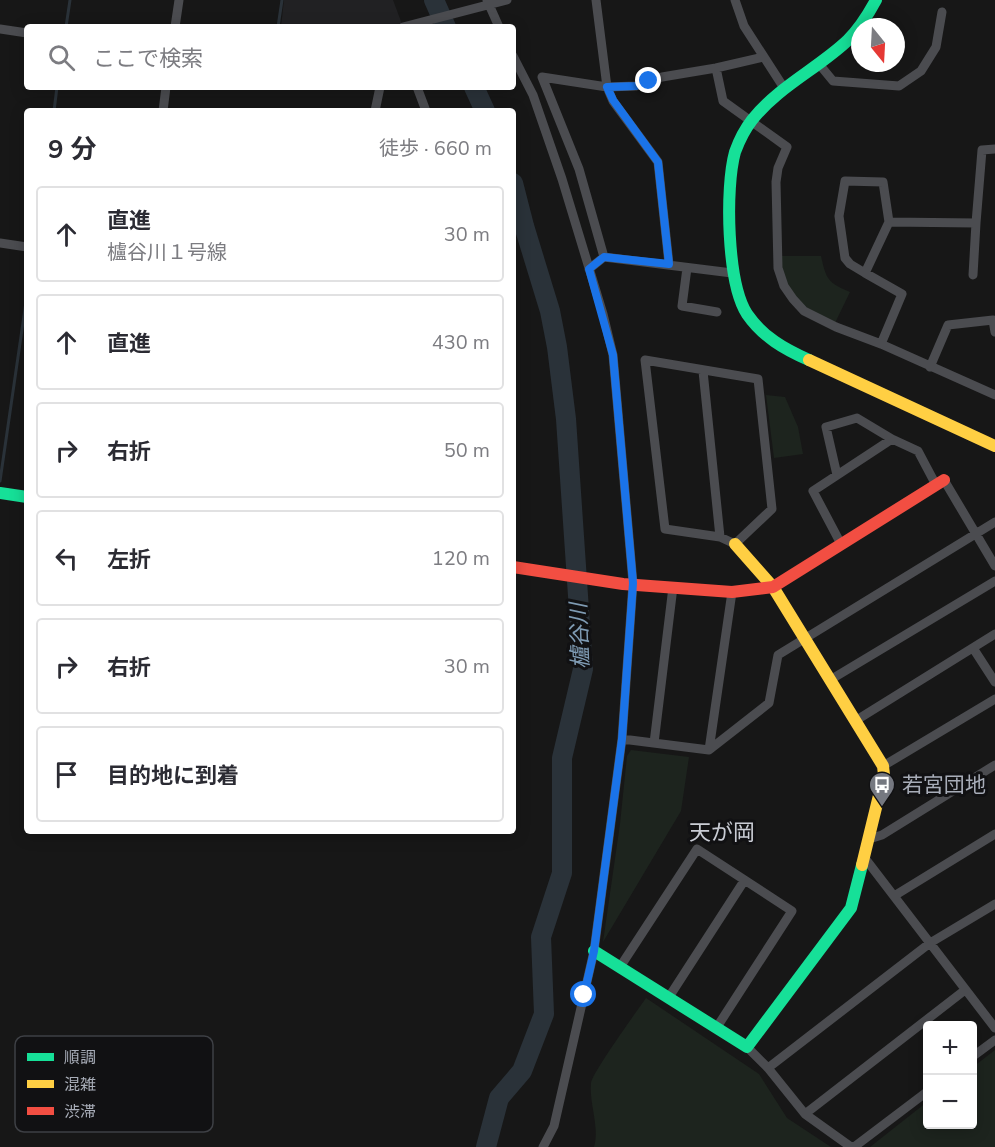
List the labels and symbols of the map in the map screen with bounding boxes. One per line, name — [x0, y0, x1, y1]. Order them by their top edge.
north arrow — [851, 18, 905, 72]
route end — [635, 67, 661, 93]
water label: 櫨谷川 — [564, 600, 596, 669]
bus stop icon: 若宮団地 — [867, 770, 897, 808]
place label: 若宮団地 — [902, 771, 986, 799]
district label: 天が岡 — [689, 818, 755, 848]
route start — [570, 981, 596, 1007]
legend — [15, 1036, 213, 1132]
text: 順調 — [64, 1047, 96, 1069]
text: 混雑 — [64, 1074, 96, 1096]
text: 渋滞 — [64, 1101, 96, 1123]

